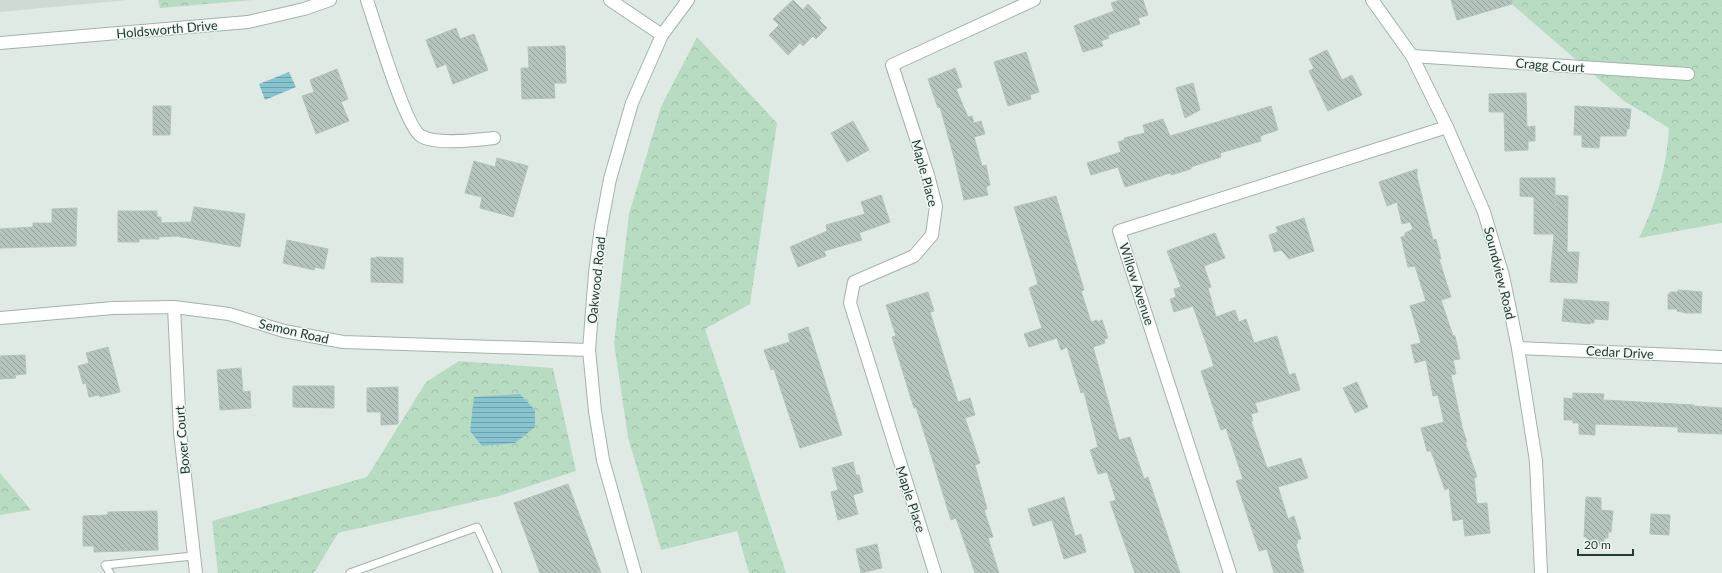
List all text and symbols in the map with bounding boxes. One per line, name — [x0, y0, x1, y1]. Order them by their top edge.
street label: Holdsworth Drive — [116, 17, 218, 41]
street label: Cragg Court — [1515, 55, 1585, 75]
street label: Maple Place — [908, 138, 942, 209]
street label: Soundview Road — [1481, 225, 1519, 321]
street label: Oakwood Road — [583, 236, 609, 324]
street label: Willow Avenue — [1116, 241, 1158, 327]
street label: Semon Road — [257, 315, 331, 347]
street label: Cedar Drive — [1586, 342, 1654, 362]
street label: Boxer Court — [171, 405, 193, 475]
street label: Maple Place — [893, 464, 929, 534]
scale bar — [1578, 531, 1633, 557]
text: 20 m — [1584, 537, 1611, 552]

